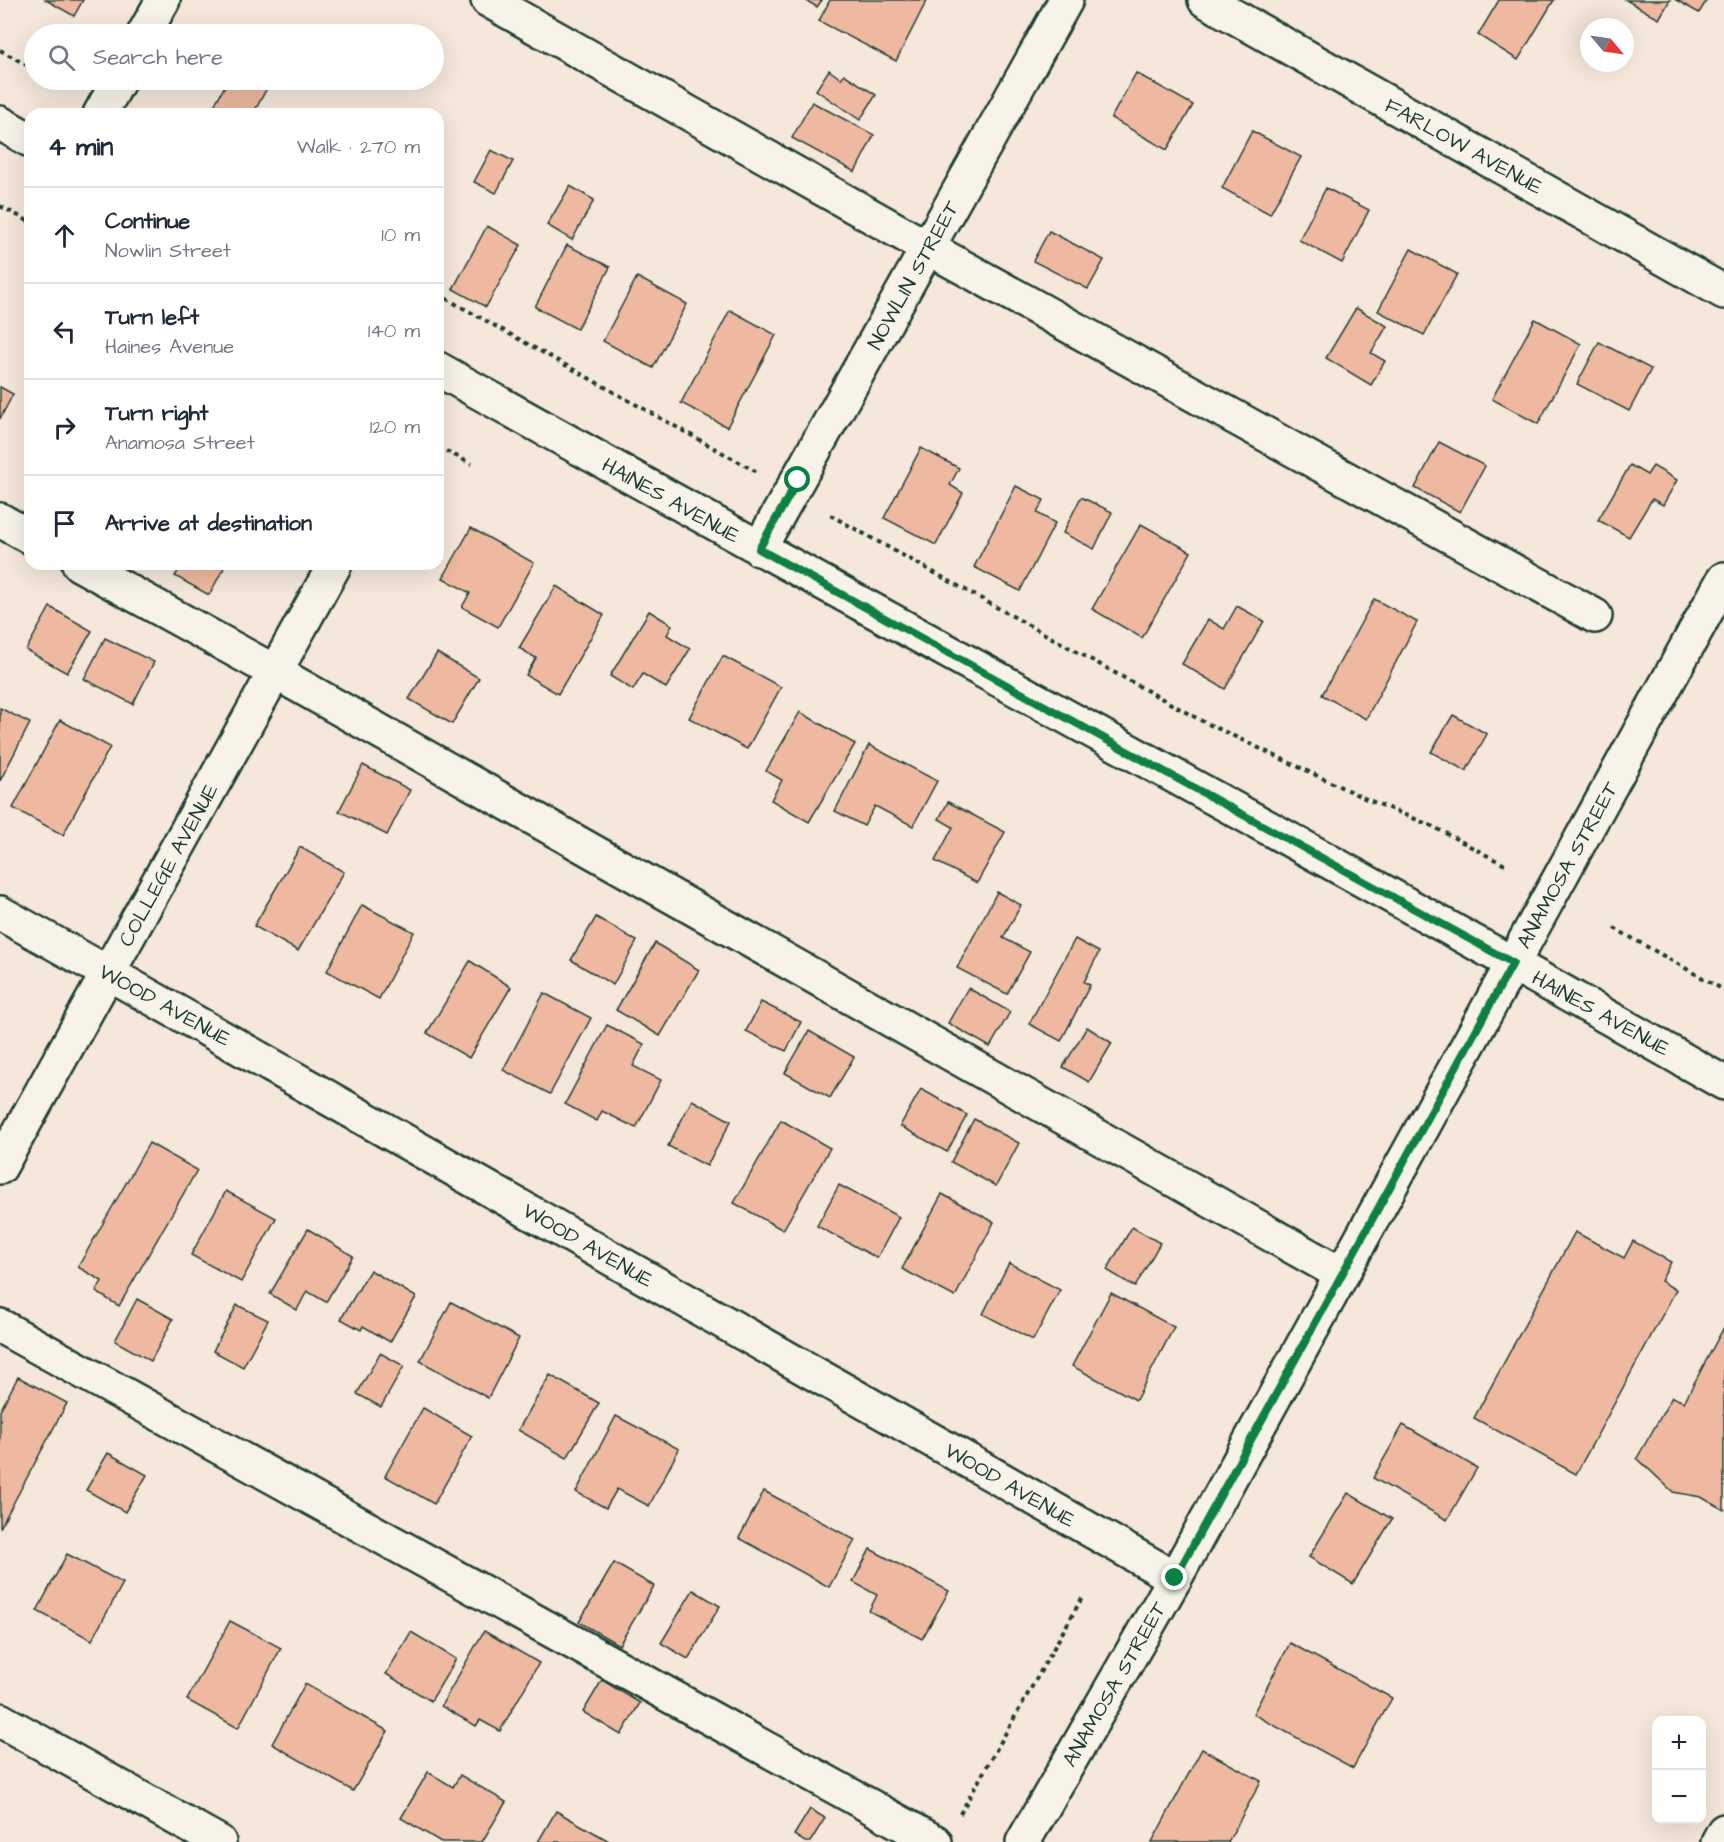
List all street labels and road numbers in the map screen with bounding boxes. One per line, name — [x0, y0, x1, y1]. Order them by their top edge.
street label: FARLOW AVENUE — [1380, 91, 1548, 202]
street label: NOWLIN STREET — [861, 195, 967, 355]
street label: HAINES AVENUE — [597, 451, 745, 551]
street label: ANAMOSA STREET — [1510, 776, 1626, 954]
street label: COLLEGE AVENUE — [112, 778, 226, 952]
street label: WOOD AVENUE — [94, 957, 236, 1054]
street label: HAINES AVENUE — [1527, 964, 1675, 1064]
street label: WOOD AVENUE — [517, 1196, 659, 1295]
street label: WOOD AVENUE — [939, 1436, 1081, 1535]
street label: ANAMOSA STREET — [1055, 1596, 1174, 1772]

